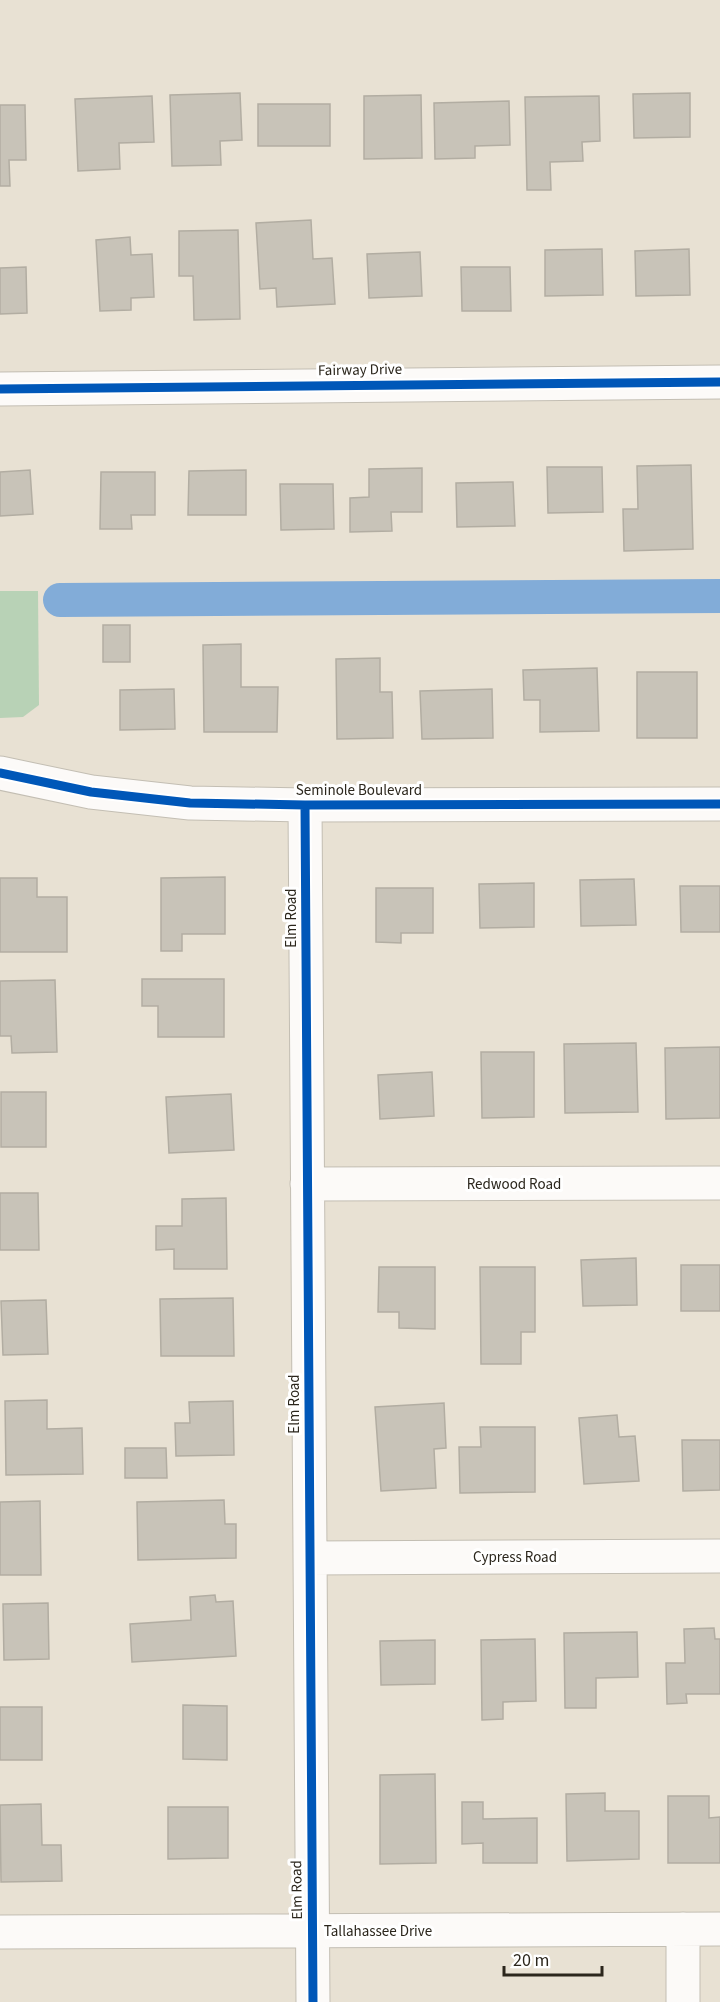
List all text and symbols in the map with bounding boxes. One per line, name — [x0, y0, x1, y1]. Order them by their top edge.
street label: Fairway Drive — [318, 359, 402, 381]
street label: Seminole Boulevard — [296, 780, 422, 801]
street label: Elm Road — [281, 888, 302, 948]
street label: Redwood Road — [467, 1174, 561, 1195]
street label: Elm Road — [284, 1374, 305, 1434]
street label: Cypress Road — [473, 1547, 557, 1568]
street label: Elm Road — [286, 1860, 308, 1920]
street label: Tallahassee Drive — [324, 1921, 432, 1942]
scale bar — [504, 1939, 602, 1977]
text: 20 m — [513, 1948, 549, 1973]

